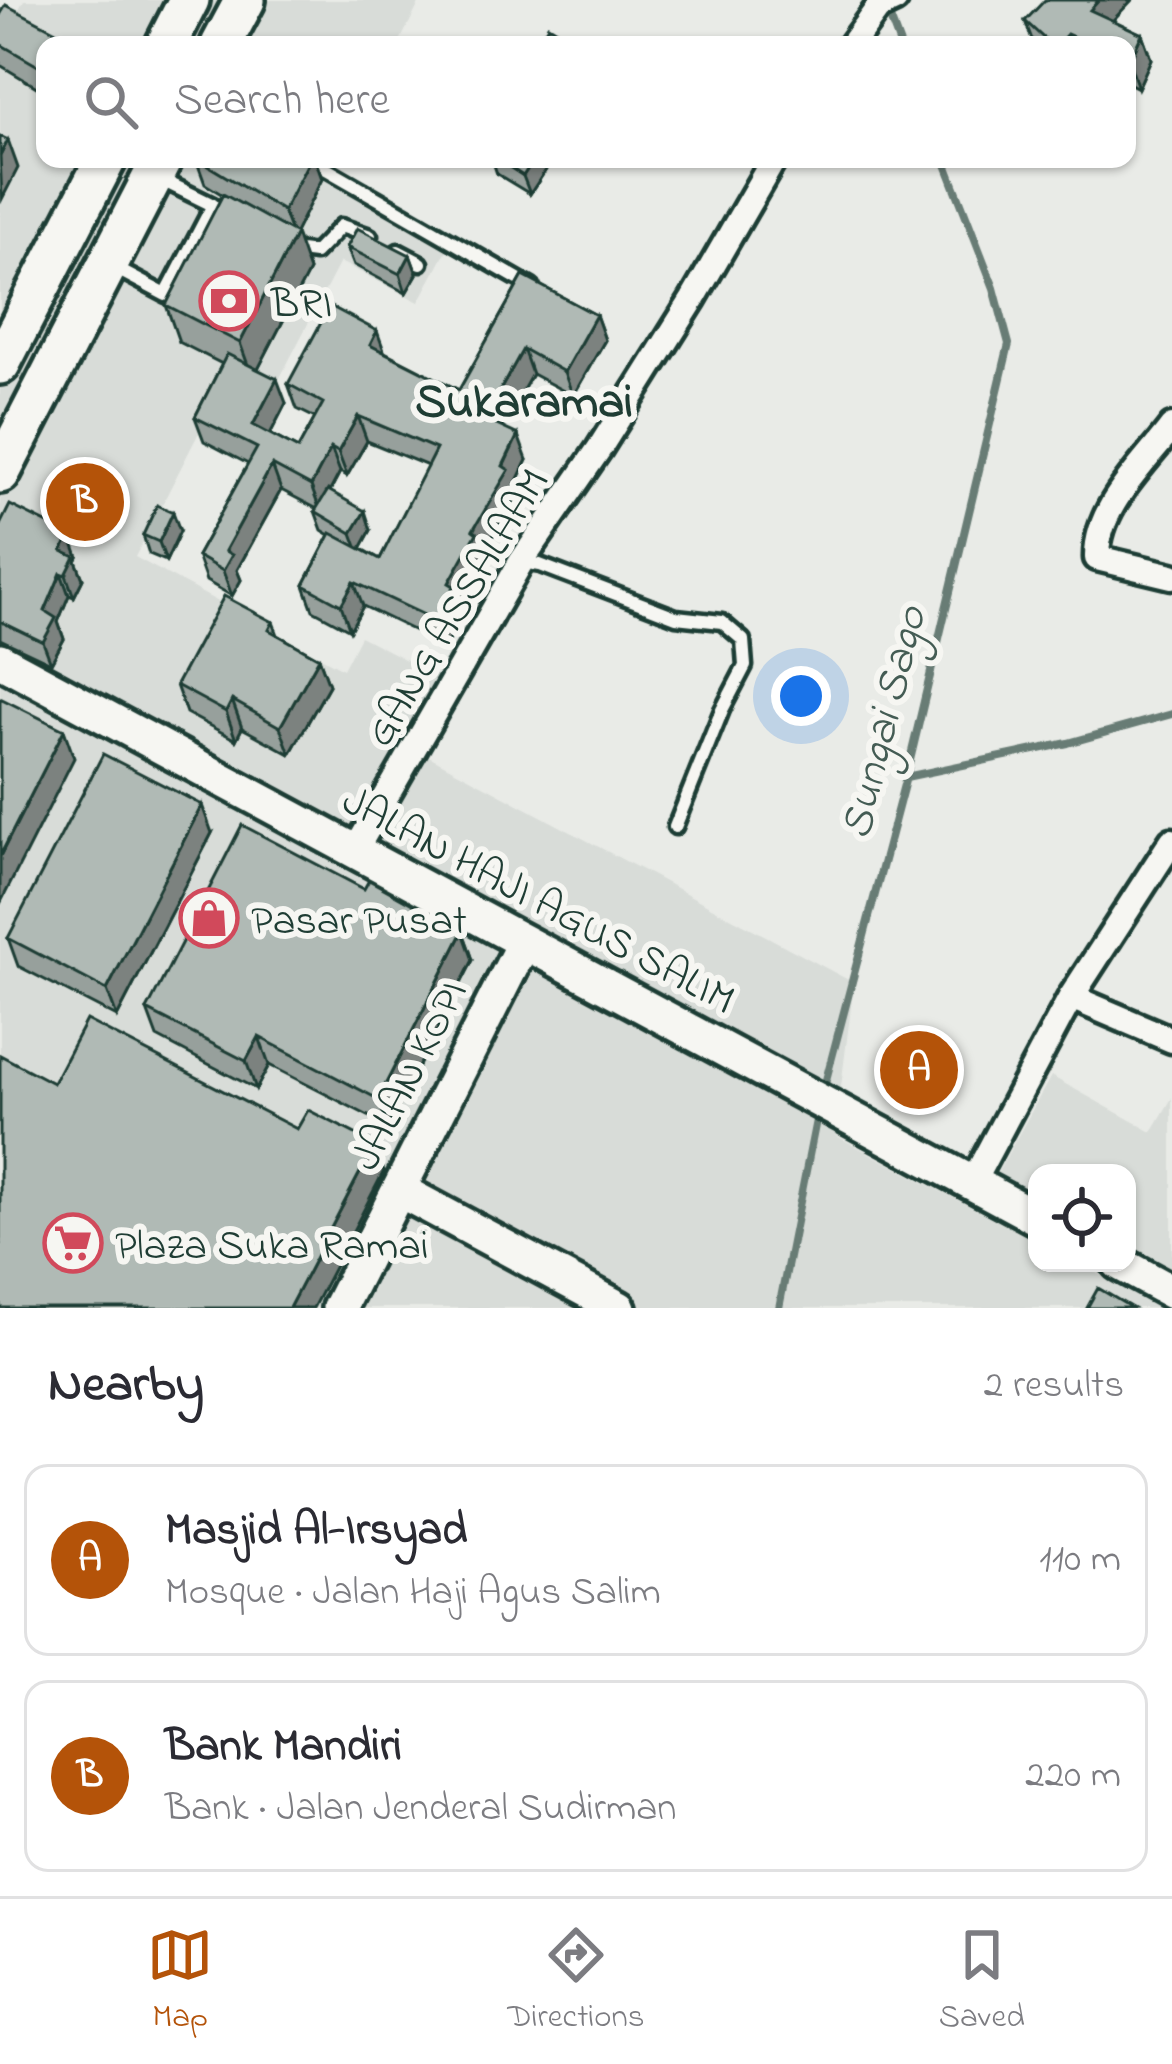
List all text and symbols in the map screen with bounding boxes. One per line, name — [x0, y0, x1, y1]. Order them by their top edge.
search box — [36, 36, 1136, 168]
icon: search — [78, 69, 144, 135]
text: Search here — [174, 69, 390, 135]
bank icon: BRI — [198, 270, 260, 332]
place label: BRI — [270, 275, 332, 336]
district label: Sukaramai — [415, 369, 633, 439]
pin: B — [46, 457, 124, 547]
street label: GANG ASSALAAM — [351, 457, 566, 759]
water label: Sungai Sago — [825, 598, 947, 846]
your location — [771, 666, 831, 726]
street label: JALAN HAJI AGUS SALIM — [330, 772, 745, 1032]
shop icon: Pasar Pusat — [178, 887, 240, 949]
place label: Pasar Pusat — [251, 892, 467, 953]
street label: JALAN KOPI — [337, 970, 485, 1182]
pin: A — [880, 1025, 958, 1115]
map controls — [1028, 1164, 1136, 1272]
button: locate — [1028, 1164, 1136, 1272]
supermarket icon: Plaza Suka Ramai — [42, 1212, 104, 1274]
place label: Plaza Suka Ramai — [115, 1217, 429, 1278]
text: Nearby — [48, 1349, 204, 1424]
text: 2 results — [984, 1358, 1124, 1415]
text: Masjid Al-Irsyad — [165, 1499, 467, 1565]
text: A — [78, 1532, 102, 1589]
text: 110 m — [1039, 1532, 1121, 1589]
text: Mosque · Jalan Haji Agus Salim — [165, 1565, 661, 1622]
text: Bank Mandiri — [165, 1715, 402, 1781]
text: B — [77, 1748, 103, 1805]
text: 220 m — [1025, 1748, 1121, 1805]
text: Bank · Jalan Jenderal Sudirman — [165, 1781, 677, 1838]
tab: Map — [147, 1922, 213, 2042]
tab: Directions — [507, 1922, 644, 2042]
tab: Saved — [939, 1922, 1025, 2042]

